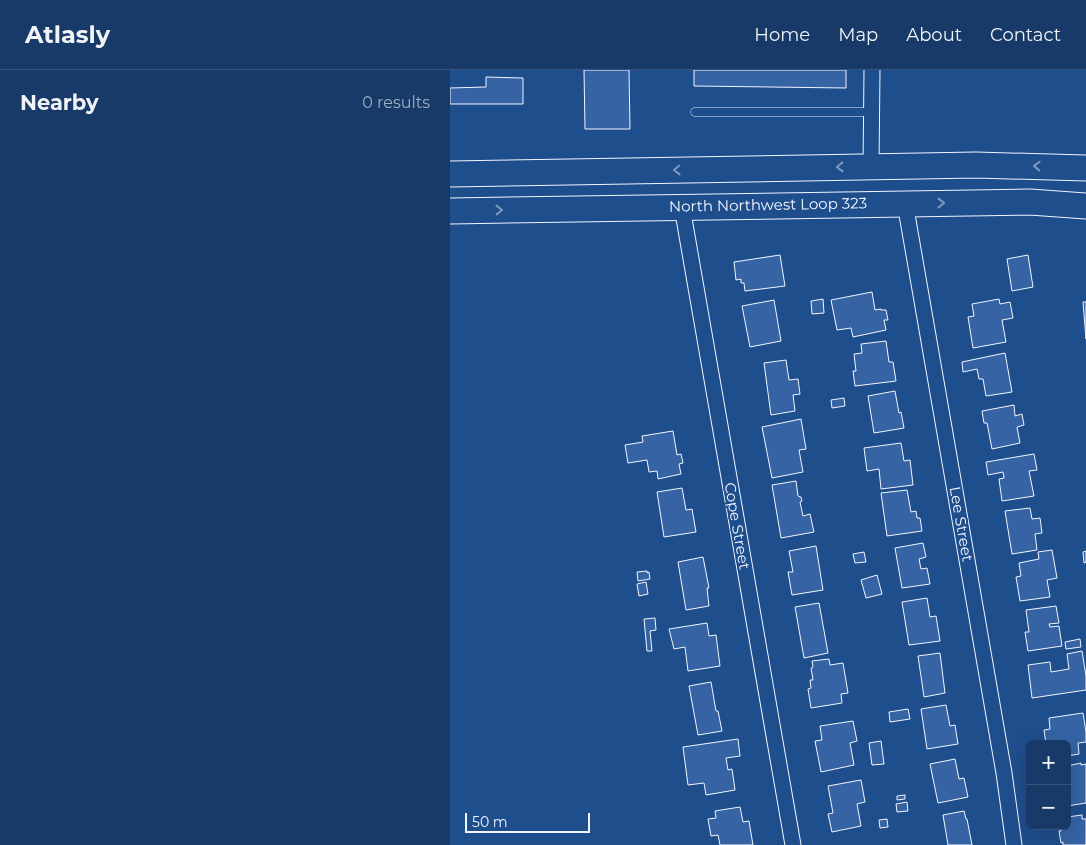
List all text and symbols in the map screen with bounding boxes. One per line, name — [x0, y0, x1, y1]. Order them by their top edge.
text: Atlasly — [25, 20, 110, 49]
text: Home — [754, 24, 810, 46]
text: Map — [838, 24, 878, 46]
text: About — [906, 24, 962, 46]
text: Contact — [990, 24, 1061, 46]
text: Nearby — [20, 90, 99, 115]
text: 0 results — [362, 93, 430, 112]
one-way arrow — [1033, 161, 1041, 172]
one-way arrow — [836, 162, 844, 172]
one-way arrow — [673, 165, 681, 175]
street label: North Northwest Loop 323 — [669, 193, 867, 216]
one-way arrow — [938, 198, 945, 208]
one-way arrow — [495, 205, 503, 216]
street label: Cope Street — [720, 481, 755, 571]
street label: Lee Street — [946, 485, 977, 563]
map controls — [1026, 740, 1071, 830]
button: + — [1026, 740, 1071, 785]
button: − — [1026, 785, 1071, 830]
scale bar — [465, 810, 590, 833]
text: 50 m — [472, 813, 508, 831]

